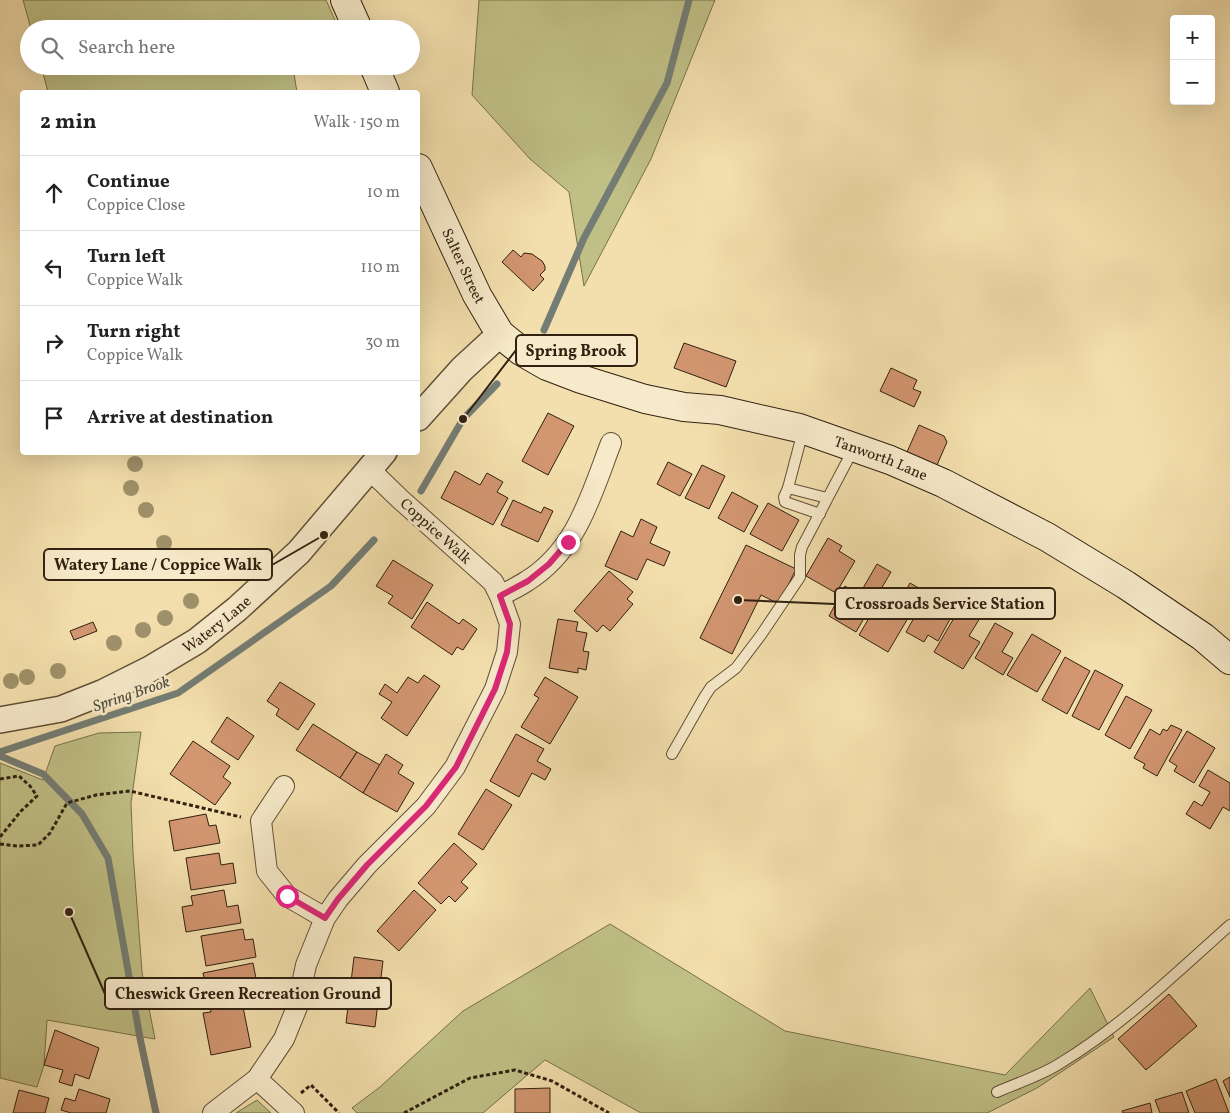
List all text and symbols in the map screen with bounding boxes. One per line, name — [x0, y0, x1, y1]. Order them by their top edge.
map controls — [1170, 15, 1215, 105]
button: + — [1170, 15, 1215, 60]
search box — [20, 20, 420, 75]
icon: search — [38, 34, 66, 62]
text: Search here — [78, 35, 175, 61]
button: − — [1170, 60, 1215, 105]
text: 2 min — [40, 108, 97, 137]
text: Walk · 150 m — [314, 112, 400, 134]
text: Continue — [87, 169, 170, 195]
icon: ahead — [40, 179, 68, 207]
text: 10 m — [367, 182, 400, 204]
text: Coppice Close — [87, 195, 185, 217]
street label: Salter Street — [436, 225, 489, 308]
text: Turn left — [87, 244, 166, 270]
icon: left — [40, 254, 68, 282]
text: 110 m — [361, 257, 400, 279]
text: Coppice Walk — [87, 270, 183, 292]
text: Turn right — [87, 319, 180, 345]
icon: right — [40, 329, 68, 357]
text: 30 m — [365, 332, 400, 354]
callout: Spring Brook — [516, 335, 637, 366]
text: Spring Brook — [526, 341, 627, 363]
text: Coppice Walk — [87, 345, 183, 367]
icon: arrive — [40, 404, 68, 432]
text: Arrive at destination — [87, 405, 273, 431]
street label: Tanworth Lane — [831, 432, 930, 487]
street label: Coppice Walk — [395, 494, 475, 570]
route end — [557, 531, 580, 554]
callout: Watery Lane / Coppice Walk — [44, 549, 272, 580]
text: Watery Lane / Coppice Walk — [54, 555, 262, 577]
callout: Crossroads Service Station — [835, 588, 1055, 619]
street label: Watery Lane — [179, 592, 257, 659]
text: Crossroads Service Station — [845, 594, 1045, 616]
water label: Spring Brook — [90, 671, 174, 718]
route start — [276, 885, 299, 908]
callout: Cheswick Green Recreation Ground — [105, 978, 391, 1009]
text: Cheswick Green Recreation Ground — [115, 984, 381, 1006]

